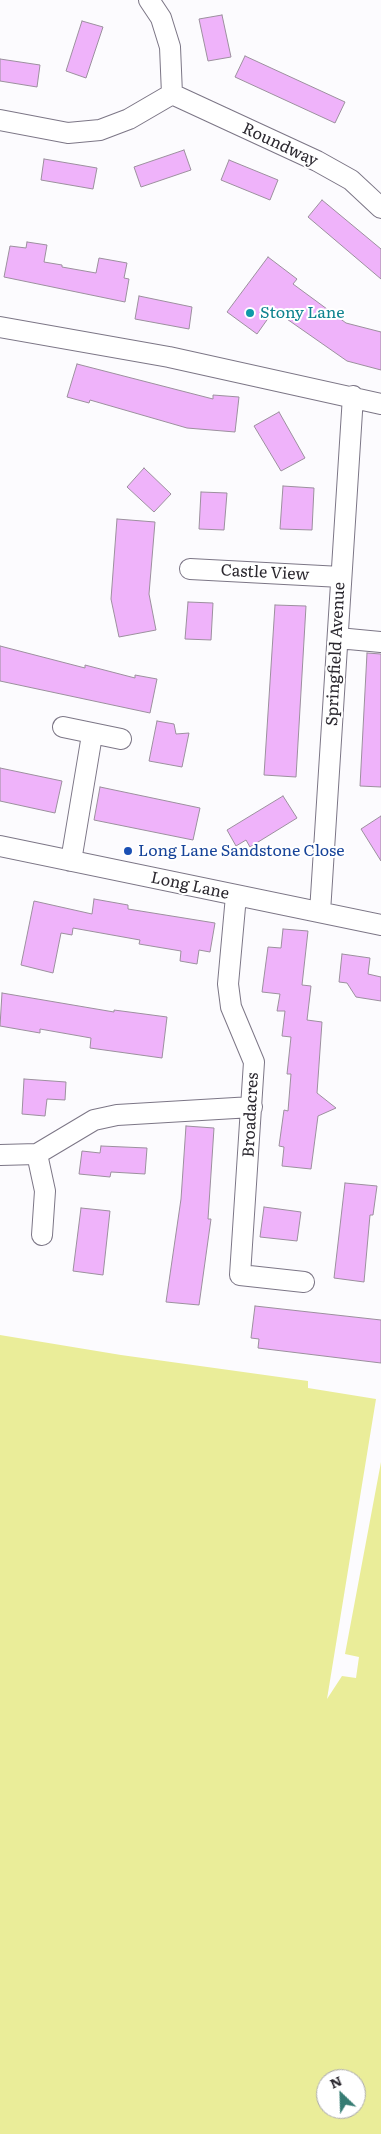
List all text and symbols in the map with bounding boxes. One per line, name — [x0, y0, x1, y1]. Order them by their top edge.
street label: Roundway — [239, 119, 321, 171]
place label: Stony Lane — [260, 303, 345, 323]
marker: Stony Lane — [244, 307, 256, 319]
street label: Castle View — [220, 561, 310, 585]
street label: Springfield Avenue — [323, 581, 349, 727]
place label: Long Lane Sandstone Close — [138, 841, 345, 861]
marker: Long Lane Sandstone Close — [122, 845, 134, 857]
street label: Long Lane — [149, 868, 231, 904]
street label: Broadacres — [239, 1072, 263, 1158]
north arrow — [316, 2069, 366, 2119]
text: N — [326, 2070, 345, 2093]

